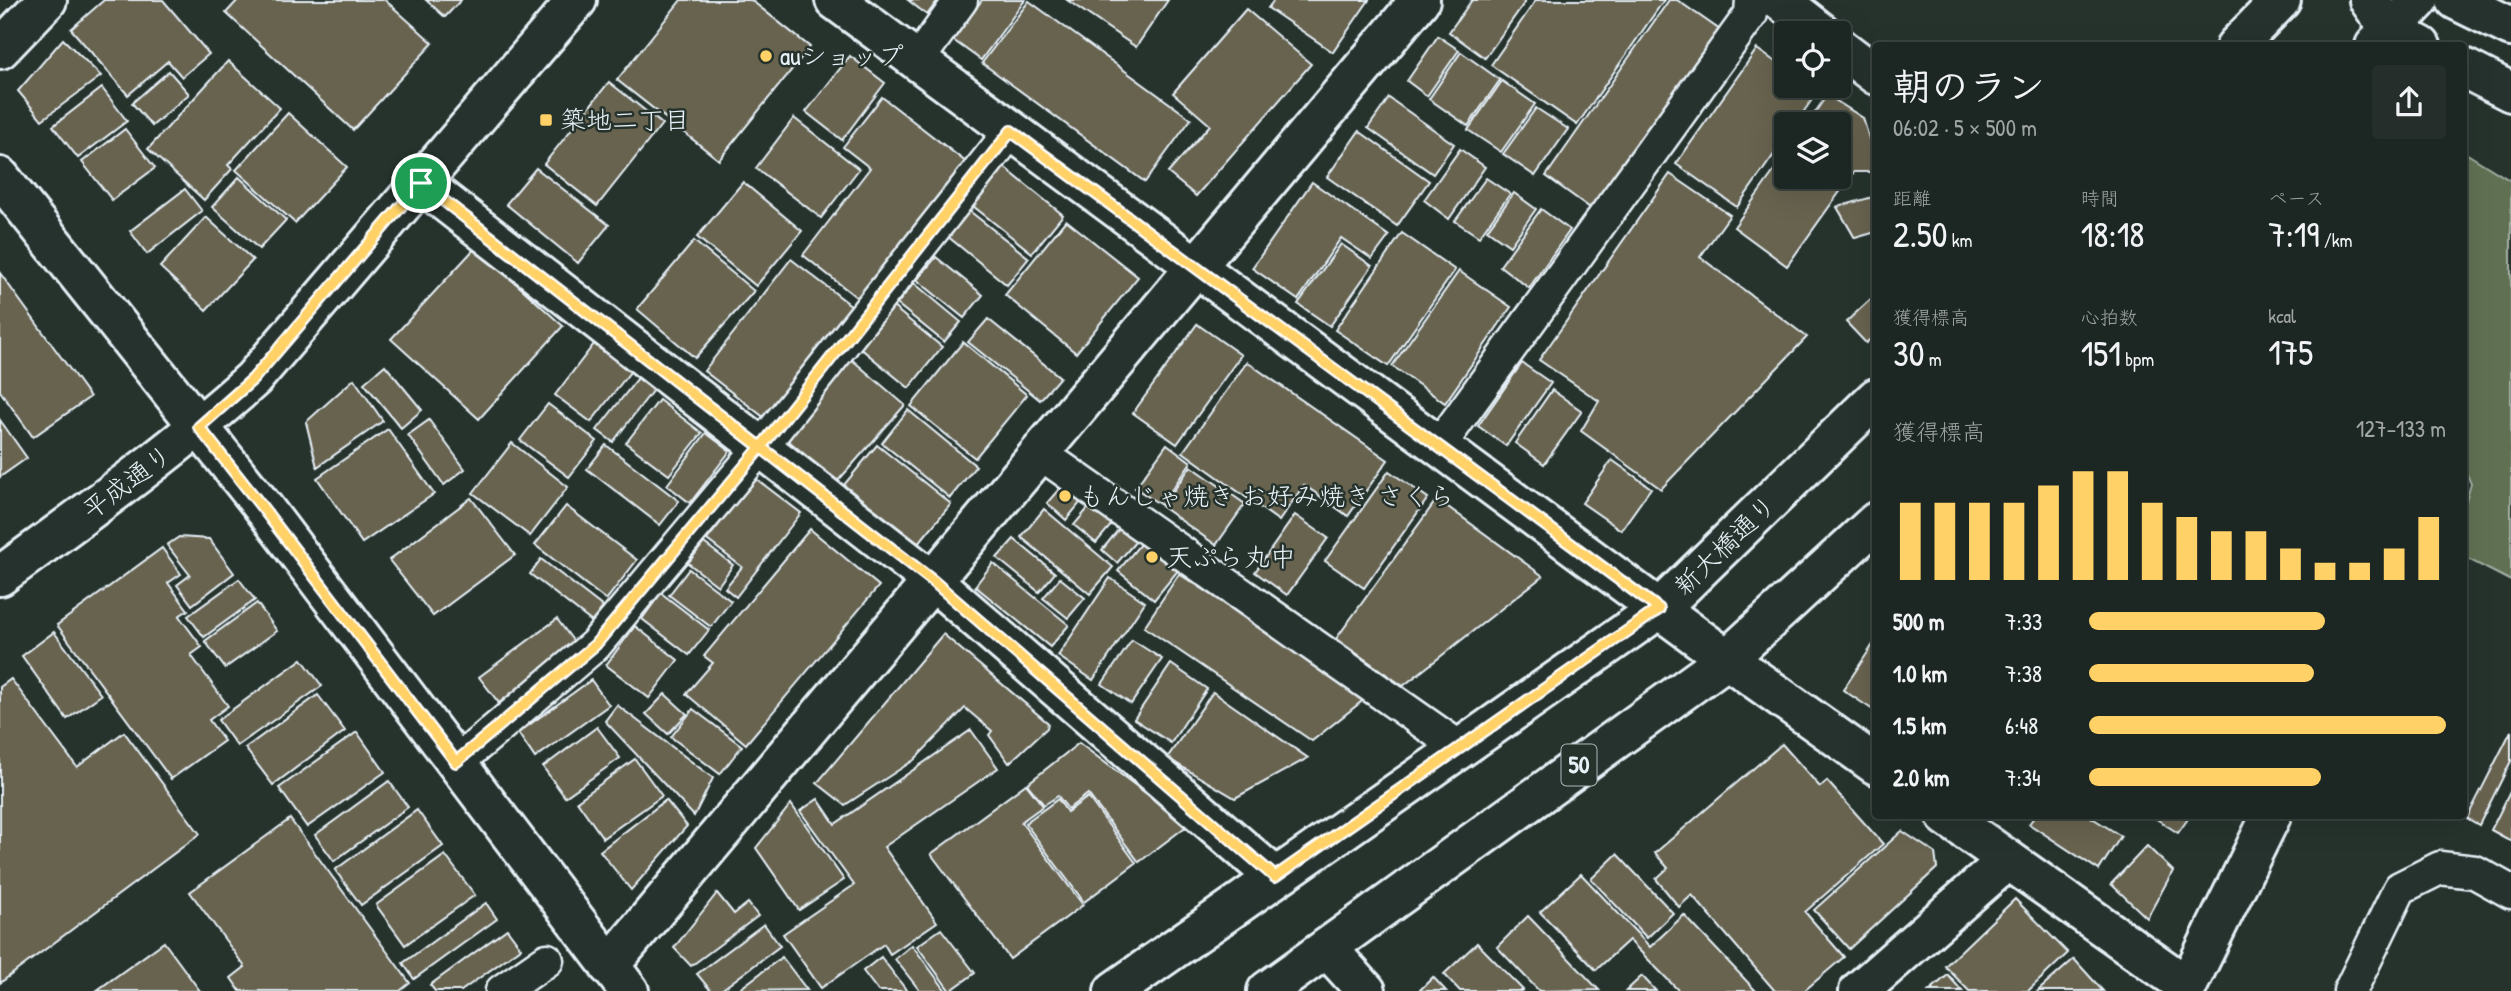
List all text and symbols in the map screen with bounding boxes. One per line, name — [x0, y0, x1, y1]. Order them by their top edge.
map controls — [1774, 21, 1851, 189]
button: locate — [1774, 21, 1851, 98]
place label: auショップ — [780, 38, 904, 73]
marker: auショップ — [758, 48, 774, 64]
text: 朝のラン — [1893, 60, 2045, 112]
button: share — [2372, 65, 2446, 139]
place label: 築地二丁目 — [560, 102, 690, 137]
marker: 築地二丁目 — [538, 112, 554, 128]
button: layers — [1774, 112, 1851, 189]
text: 06:02 · 5 × 500 m — [1893, 112, 2037, 143]
pin — [391, 153, 451, 213]
icon: arrive — [402, 164, 440, 202]
text: 距離 — [1893, 185, 1931, 211]
text: 時間 — [2081, 185, 2119, 211]
text: ペース — [2268, 185, 2324, 211]
text: 2.50 — [1893, 211, 1947, 258]
text: 18:18 — [2081, 211, 2145, 258]
text: 7:19 — [2268, 211, 2319, 258]
text: km — [1947, 227, 1973, 253]
text: /km — [2319, 227, 2353, 253]
text: kcal — [2268, 303, 2296, 329]
text: 獲得標高 — [1893, 304, 1969, 330]
text: 心拍数 — [2081, 304, 2138, 330]
text: 175 — [2268, 329, 2313, 376]
text: 30 — [1893, 330, 1924, 377]
text: 151 — [2081, 330, 2121, 377]
text: m — [1924, 346, 1942, 372]
text: bpm — [2121, 346, 2154, 372]
text: 127–133 m — [2356, 413, 2446, 444]
text: 獲得標高 — [1893, 416, 1985, 447]
street label: 平成通り — [75, 436, 179, 527]
place label: もんじゃ焼き お好み焼き さくら — [1079, 478, 1455, 513]
street label: 新大橋通り — [1666, 487, 1784, 602]
marker: もんじゃ焼き お好み焼き さくら — [1057, 488, 1073, 504]
place label: 天ぷら丸中 — [1166, 539, 1296, 574]
marker: 天ぷら丸中 — [1144, 549, 1160, 565]
text: 500 m — [1893, 606, 1944, 637]
text: 7:33 — [2005, 606, 2042, 637]
text: 1.0 km — [1893, 658, 1947, 689]
text: 7:38 — [2005, 658, 2042, 689]
text: 1.5 km — [1893, 710, 1946, 741]
text: 6:48 — [2005, 710, 2038, 741]
road number: 50 — [1562, 744, 1596, 786]
text: 2.0 km — [1893, 762, 1949, 793]
text: 7:34 — [2005, 762, 2041, 793]

